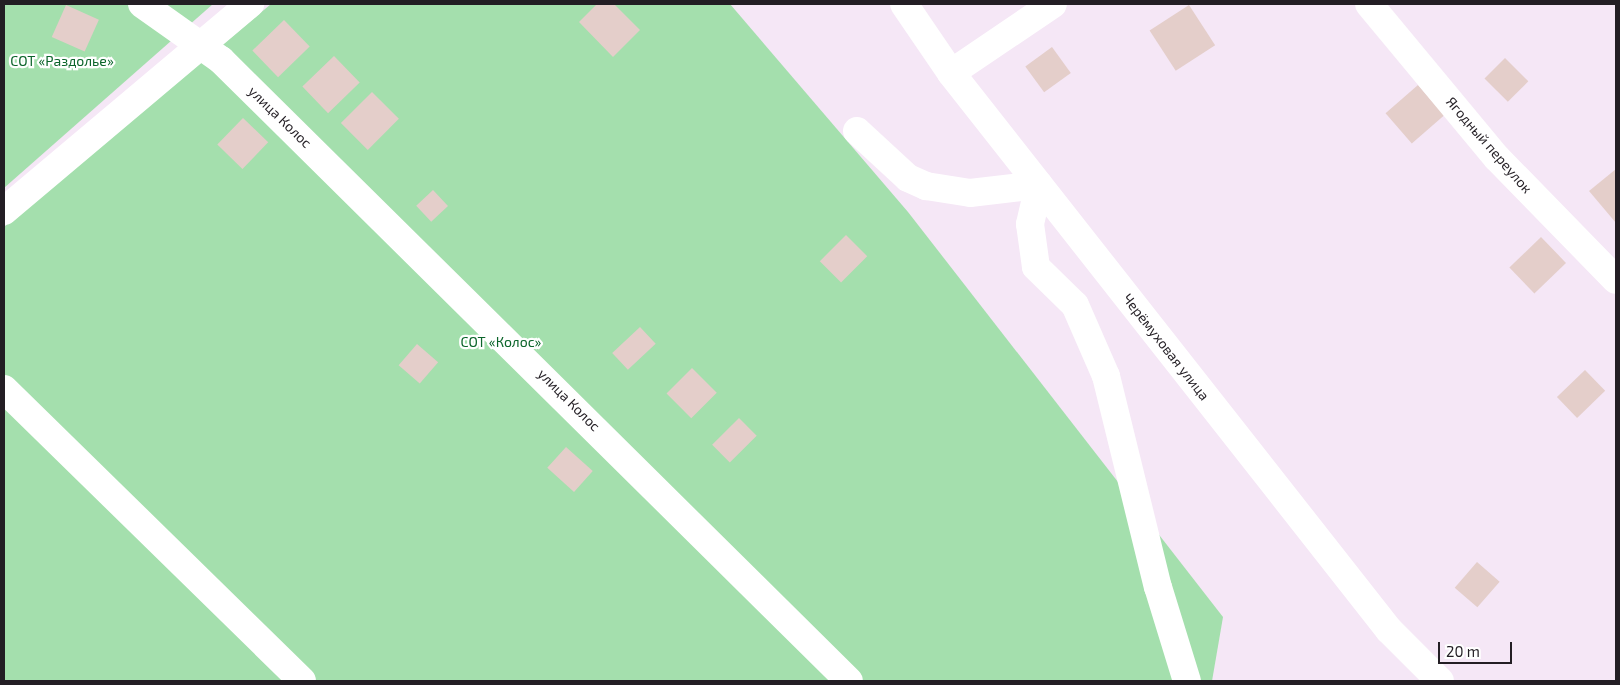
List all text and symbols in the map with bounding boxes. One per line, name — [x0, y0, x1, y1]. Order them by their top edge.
park label: СОТ «Раздолье» — [10, 53, 114, 69]
street label: улица Колос — [245, 83, 315, 151]
street label: Ягодный переулок — [1443, 93, 1535, 197]
street label: Черёмуховая улица — [1119, 290, 1213, 404]
park label: СОТ «Колос» — [461, 334, 541, 350]
street label: улица Колос — [534, 365, 604, 435]
scale bar — [1440, 632, 1514, 664]
text: 20 m — [1446, 642, 1480, 660]

